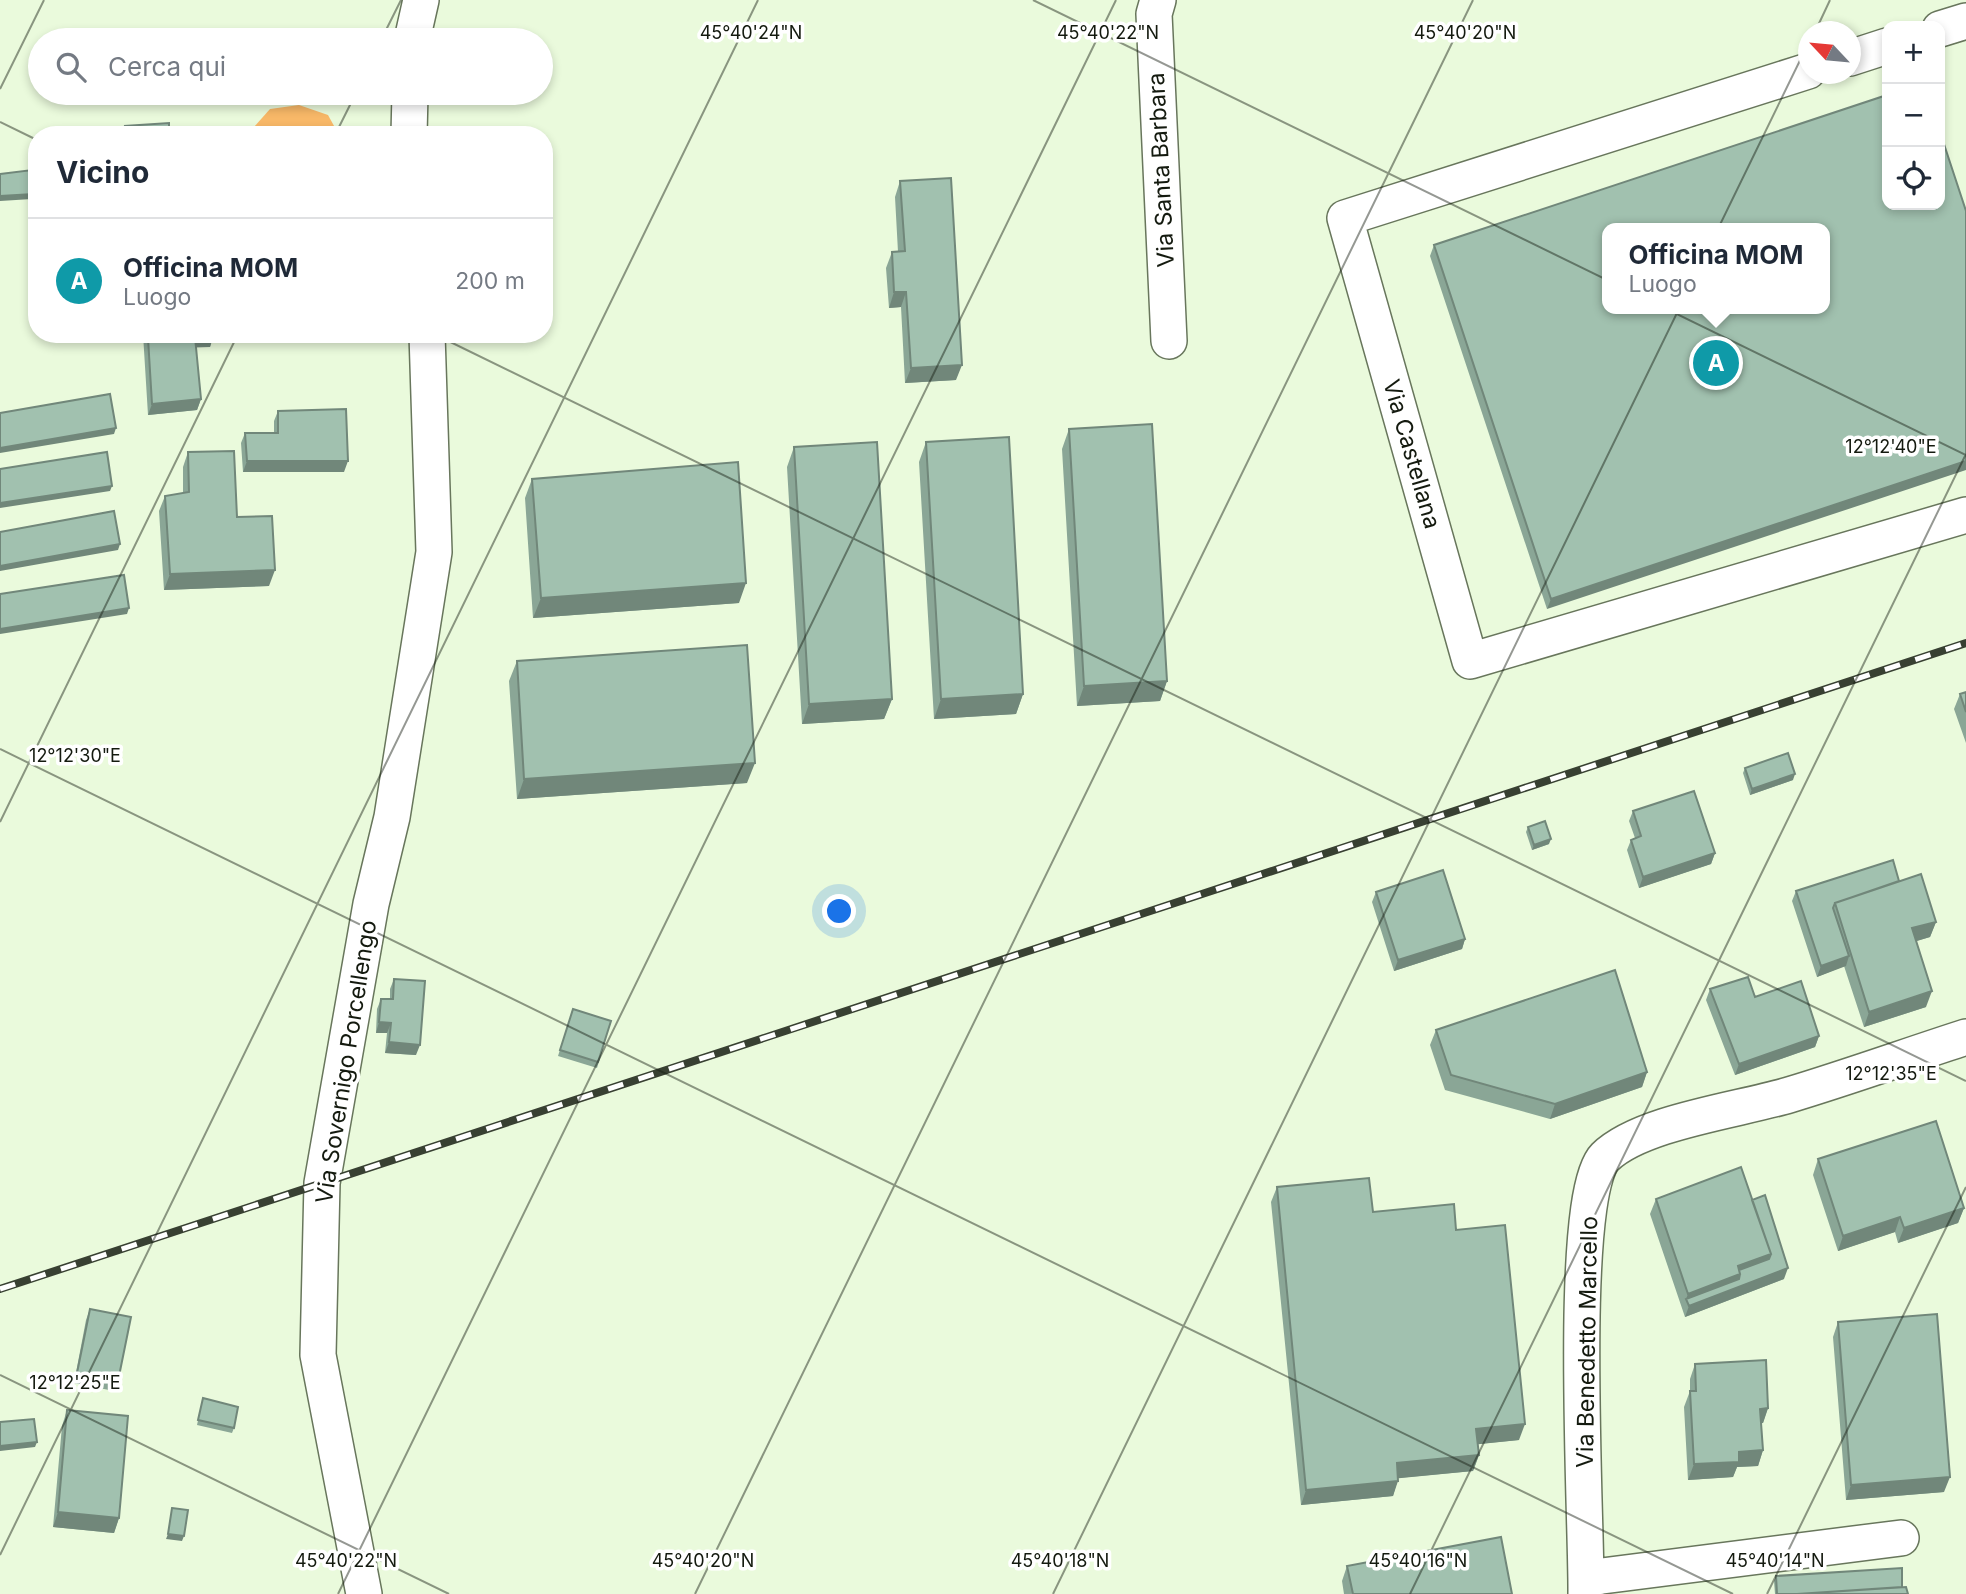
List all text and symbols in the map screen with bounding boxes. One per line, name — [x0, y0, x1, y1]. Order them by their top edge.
north arrow — [1798, 21, 1861, 84]
map controls — [1882, 21, 1945, 210]
button: + — [1882, 21, 1945, 84]
text: 45°40'24"N — [700, 22, 802, 43]
text: 45°40'22"N — [1057, 22, 1159, 43]
text: 45°40'20"N — [1414, 22, 1516, 43]
search box — [28, 28, 553, 105]
icon: search — [52, 48, 90, 86]
text: Cerca qui — [108, 51, 226, 82]
street label: Via Santa Barbara — [1142, 72, 1180, 268]
button: − — [1882, 84, 1945, 147]
button: locate — [1882, 147, 1945, 210]
text: Vicino — [56, 154, 149, 190]
popup — [1602, 223, 1830, 314]
text: Officina MOM — [1628, 239, 1804, 270]
text: Officina MOM — [123, 252, 298, 283]
text: A — [70, 267, 88, 295]
text: 200 m — [455, 267, 525, 295]
text: Luogo — [1628, 270, 1697, 298]
text: Luogo — [123, 283, 191, 311]
pin: A — [1693, 337, 1739, 389]
street label: Via Castellana — [1377, 376, 1447, 532]
text: 12°12'40"E — [1845, 436, 1937, 457]
text: 12°12'30"E — [29, 745, 121, 766]
your location — [822, 894, 856, 928]
street label: Via Sovernigo Porcellengo — [310, 918, 382, 1206]
text: 12°12'35"E — [1845, 1063, 1937, 1084]
street label: Via Benedetto Marcello — [1571, 1216, 1603, 1468]
text: 12°12'25"E — [29, 1372, 121, 1393]
text: 45°40'22"N — [295, 1550, 397, 1571]
text: 45°40'20"N — [652, 1550, 754, 1571]
text: 45°40'18"N — [1011, 1550, 1109, 1571]
text: 45°40'16"N — [1369, 1550, 1467, 1571]
text: 45°40'14"N — [1725, 1550, 1825, 1571]

